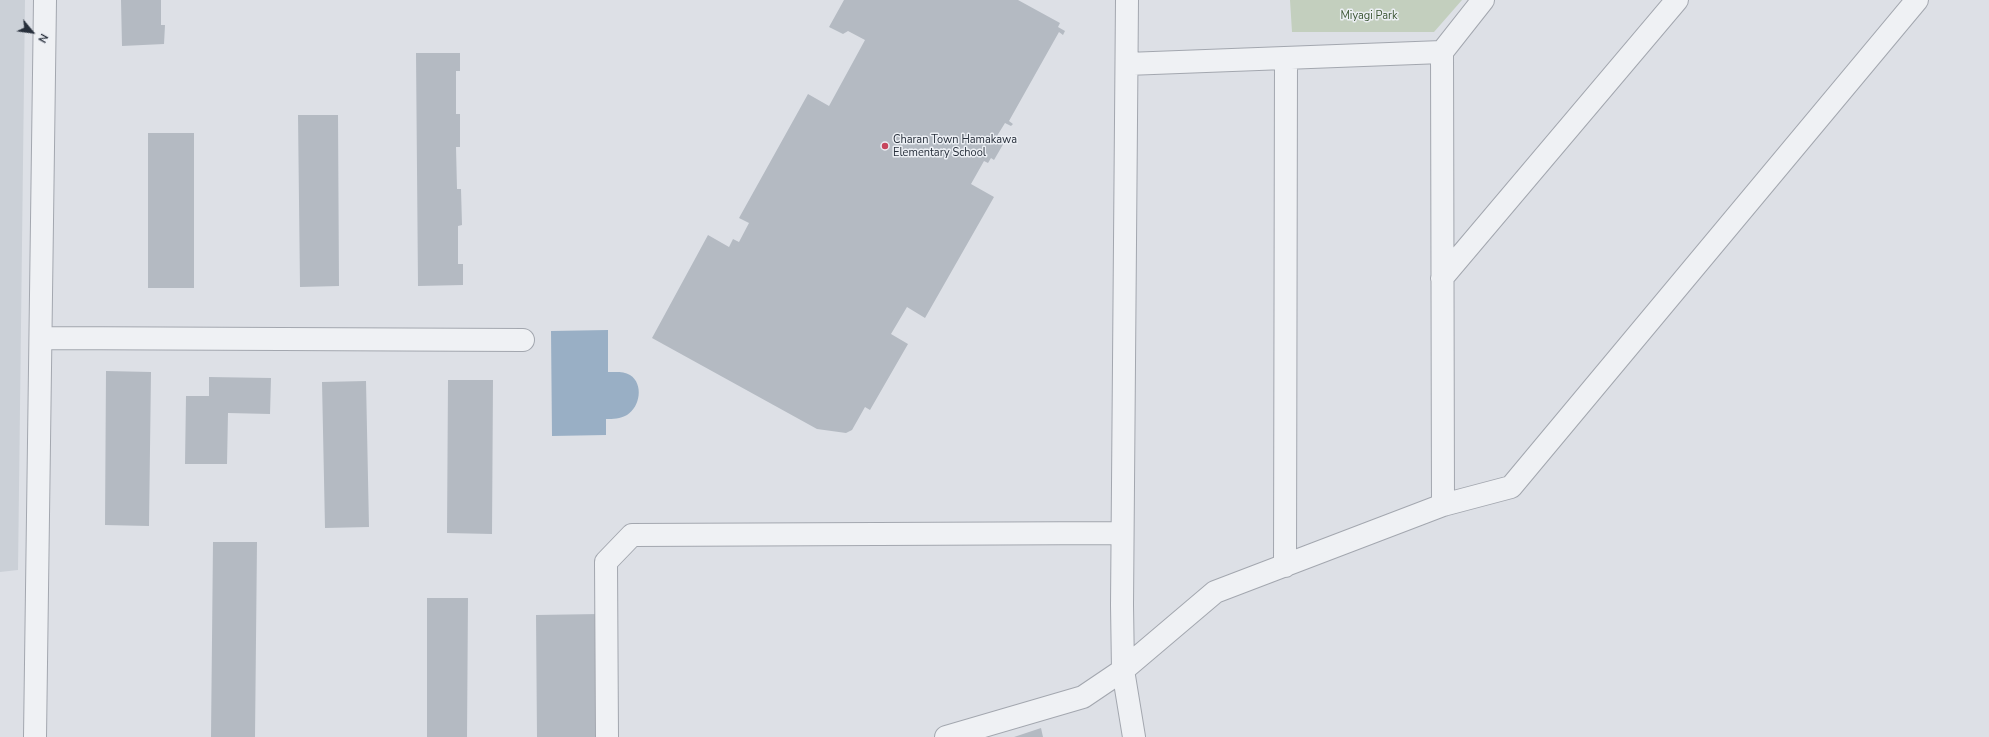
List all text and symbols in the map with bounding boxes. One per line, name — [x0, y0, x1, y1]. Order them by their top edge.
park label: Miyagi Park — [1340, 9, 1398, 23]
north arrow — [12, 12, 52, 52]
text: N — [34, 31, 51, 45]
place label: Charan Town Hamakawa Elementary School — [893, 133, 1017, 159]
marker: Charan Town Hamakawa Elementary School — [880, 141, 890, 151]

